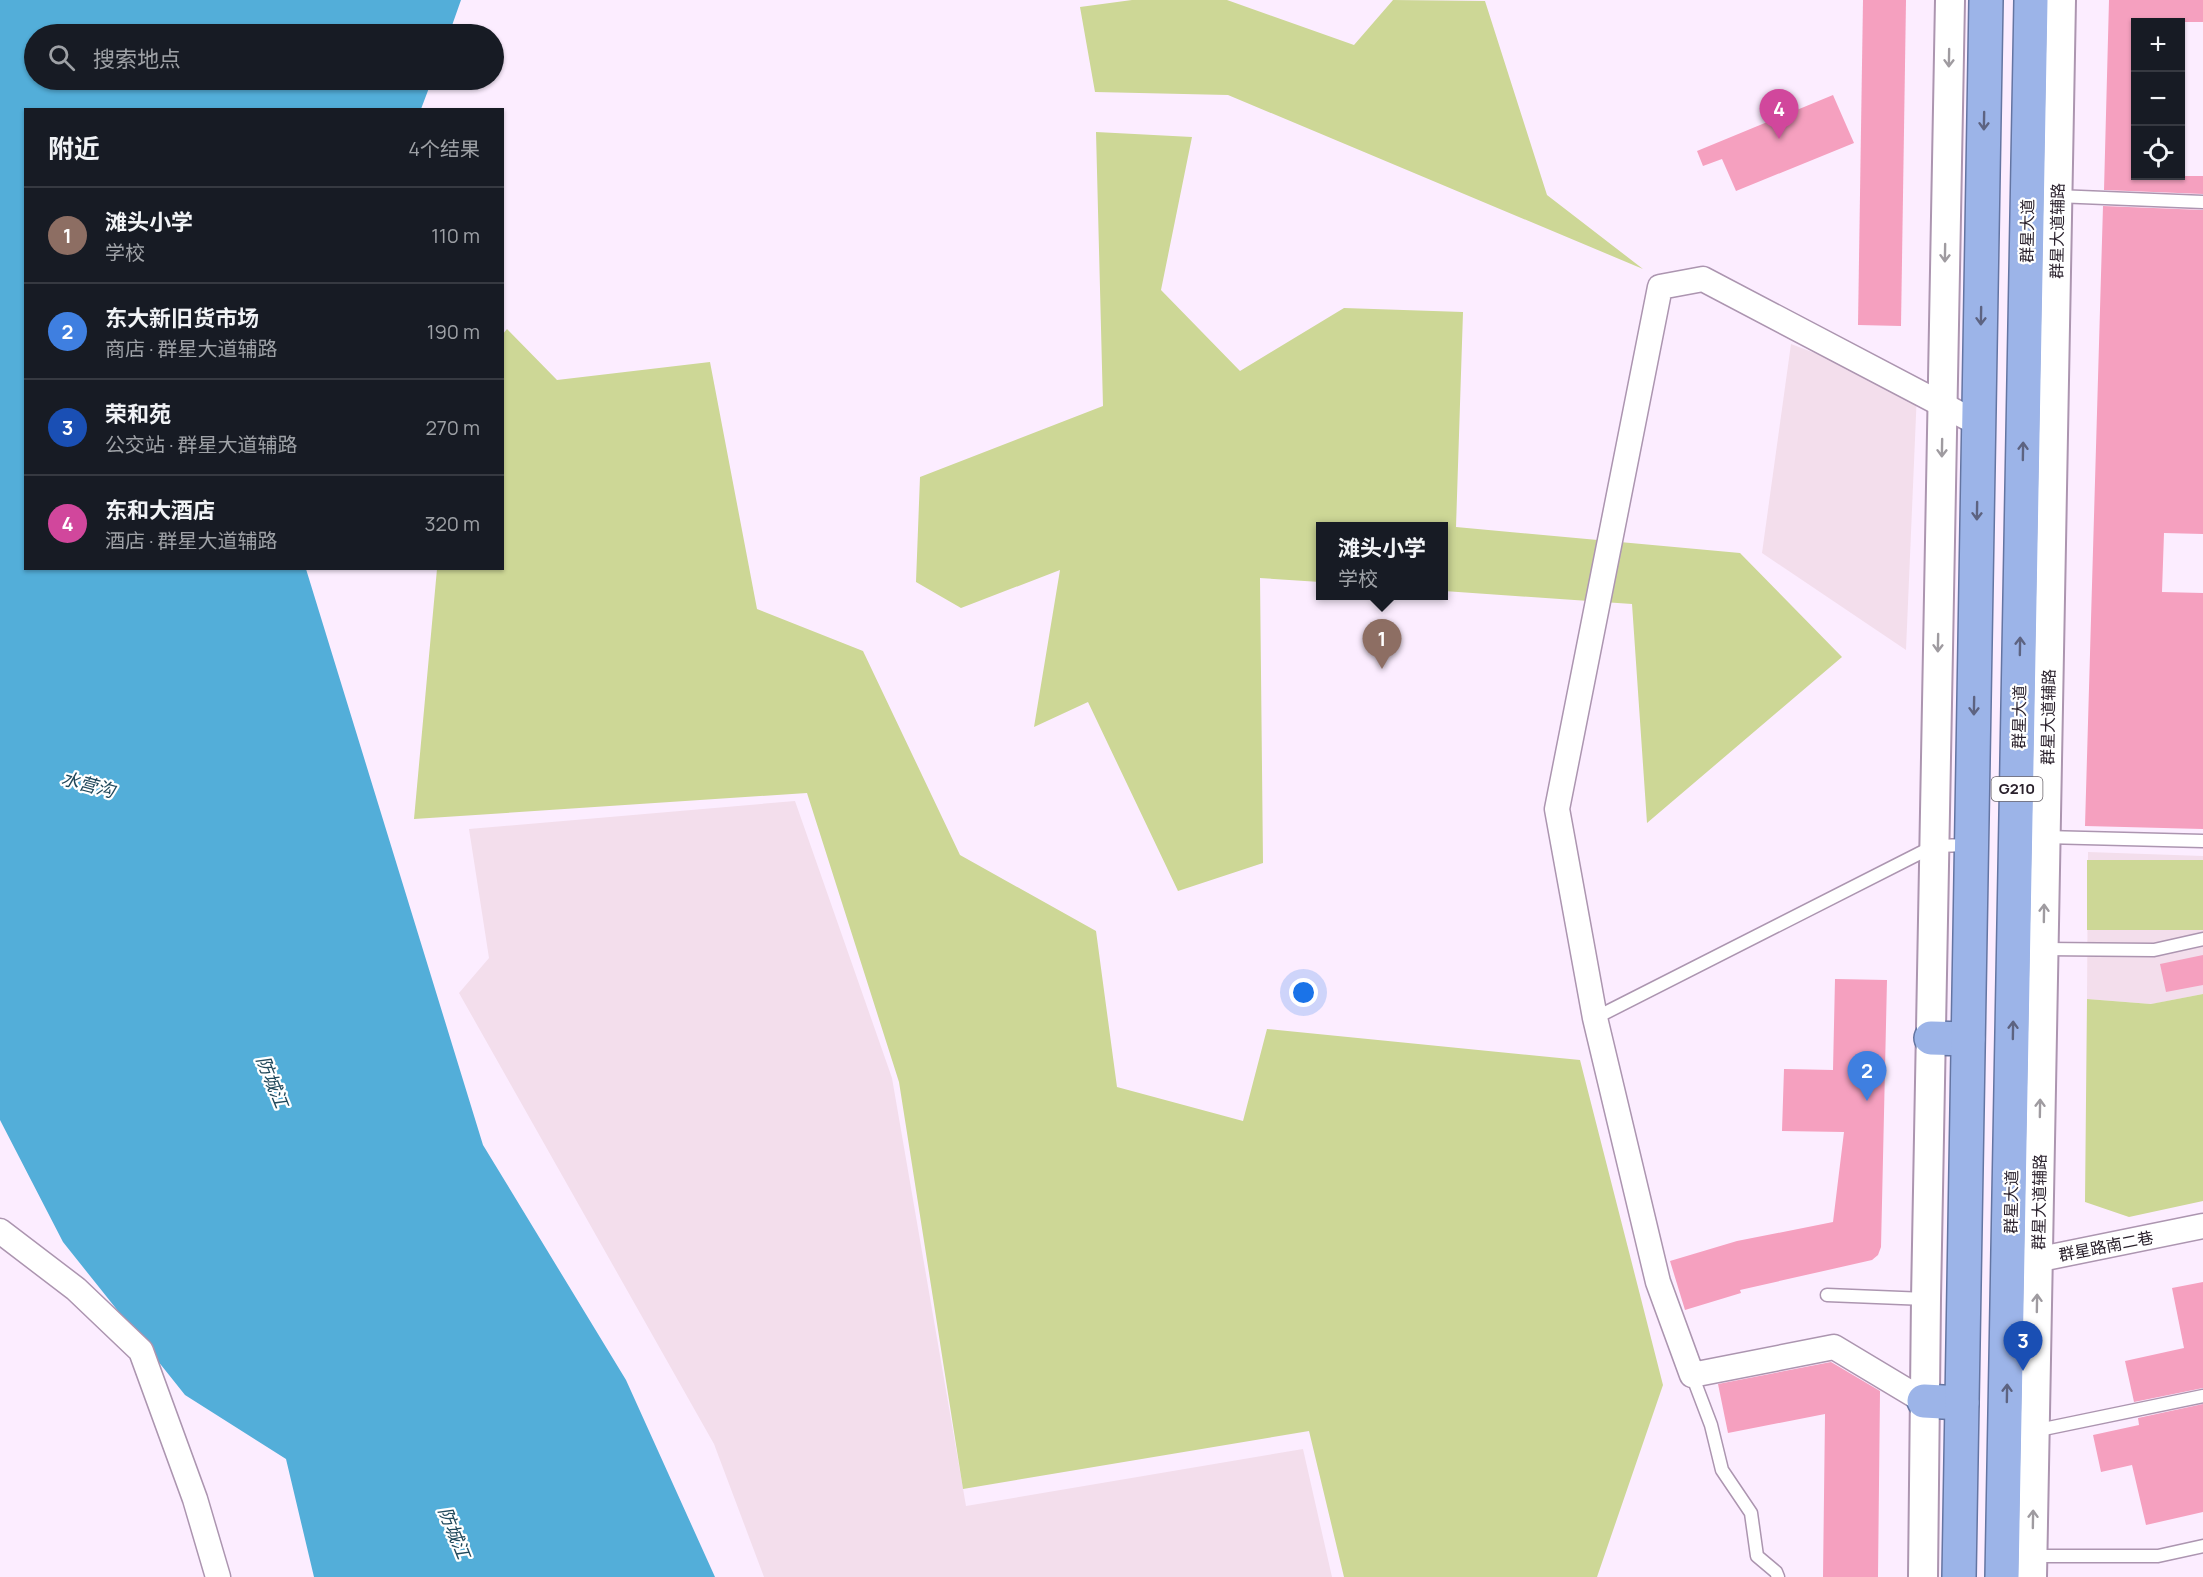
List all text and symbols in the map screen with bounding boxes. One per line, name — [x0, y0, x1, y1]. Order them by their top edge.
map controls — [2131, 18, 2185, 180]
button: + — [2131, 18, 2185, 72]
search box — [24, 24, 504, 90]
icon: search — [45, 41, 78, 74]
text: 搜索地点 — [93, 44, 181, 74]
one-way arrow — [1943, 48, 1955, 68]
button: − — [2131, 72, 2185, 126]
pin: 4 — [1760, 90, 1798, 139]
one-way arrow — [1978, 111, 1990, 131]
button: locate — [2131, 126, 2185, 180]
text: 附近 — [48, 130, 100, 166]
text: 4个结果 — [408, 135, 480, 162]
street label: 群星大道辅路 — [2045, 183, 2069, 279]
street label: 群星大道 — [2015, 199, 2039, 263]
text: 滩头小学 — [105, 207, 193, 237]
text: 1 — [63, 222, 72, 249]
text: 110 m — [431, 222, 480, 249]
text: 学校 — [105, 239, 145, 266]
one-way arrow — [1940, 243, 1951, 263]
text: 东大新旧货市场 — [105, 303, 259, 333]
one-way arrow — [1975, 306, 1986, 326]
text: 2 — [62, 318, 73, 345]
text: 190 m — [427, 318, 480, 345]
text: 商店 · 群星大道辅路 — [105, 335, 278, 362]
text: 荣和苑 — [105, 399, 171, 429]
text: 3 — [62, 414, 73, 441]
text: 270 m — [425, 414, 480, 441]
text: 公交站 · 群星大道辅路 — [105, 431, 298, 458]
one-way arrow — [1936, 438, 1948, 458]
one-way arrow — [2017, 441, 2029, 461]
text: 东和大酒店 — [105, 495, 215, 525]
one-way arrow — [1971, 501, 1983, 521]
text: 4 — [61, 510, 74, 537]
text: 320 m — [424, 510, 480, 537]
popup — [1316, 522, 1448, 600]
text: 酒店 · 群星大道辅路 — [105, 527, 278, 554]
text: 滩头小学 — [1338, 533, 1426, 563]
text: 学校 — [1338, 565, 1378, 592]
pin: 1 — [1362, 620, 1402, 669]
one-way arrow — [1932, 633, 1944, 653]
one-way arrow — [2014, 636, 2026, 656]
street label: 群星大道辅路 — [2036, 669, 2060, 765]
street label: 群星大道 — [2007, 685, 2031, 749]
one-way arrow — [1968, 696, 1980, 716]
water label: 水营沟 — [59, 765, 119, 803]
road number: G210 — [1992, 777, 2042, 801]
one-way arrow — [2038, 903, 2050, 923]
your location — [1289, 978, 1318, 1007]
one-way arrow — [2008, 1020, 2019, 1040]
water label: 防城江 — [252, 1052, 295, 1113]
pin: 2 — [1848, 1052, 1886, 1101]
one-way arrow — [2035, 1098, 2046, 1118]
street label: 群星大道辅路 — [2027, 1154, 2051, 1250]
street label: 群星大道 — [1999, 1170, 2023, 1234]
street label: 群星路南二巷 — [2057, 1226, 2155, 1266]
one-way arrow — [2031, 1293, 2043, 1313]
pin: 3 — [2004, 1322, 2042, 1371]
one-way arrow — [2001, 1383, 2013, 1403]
water label: 防城江 — [434, 1503, 477, 1564]
one-way arrow — [2027, 1509, 2039, 1529]

